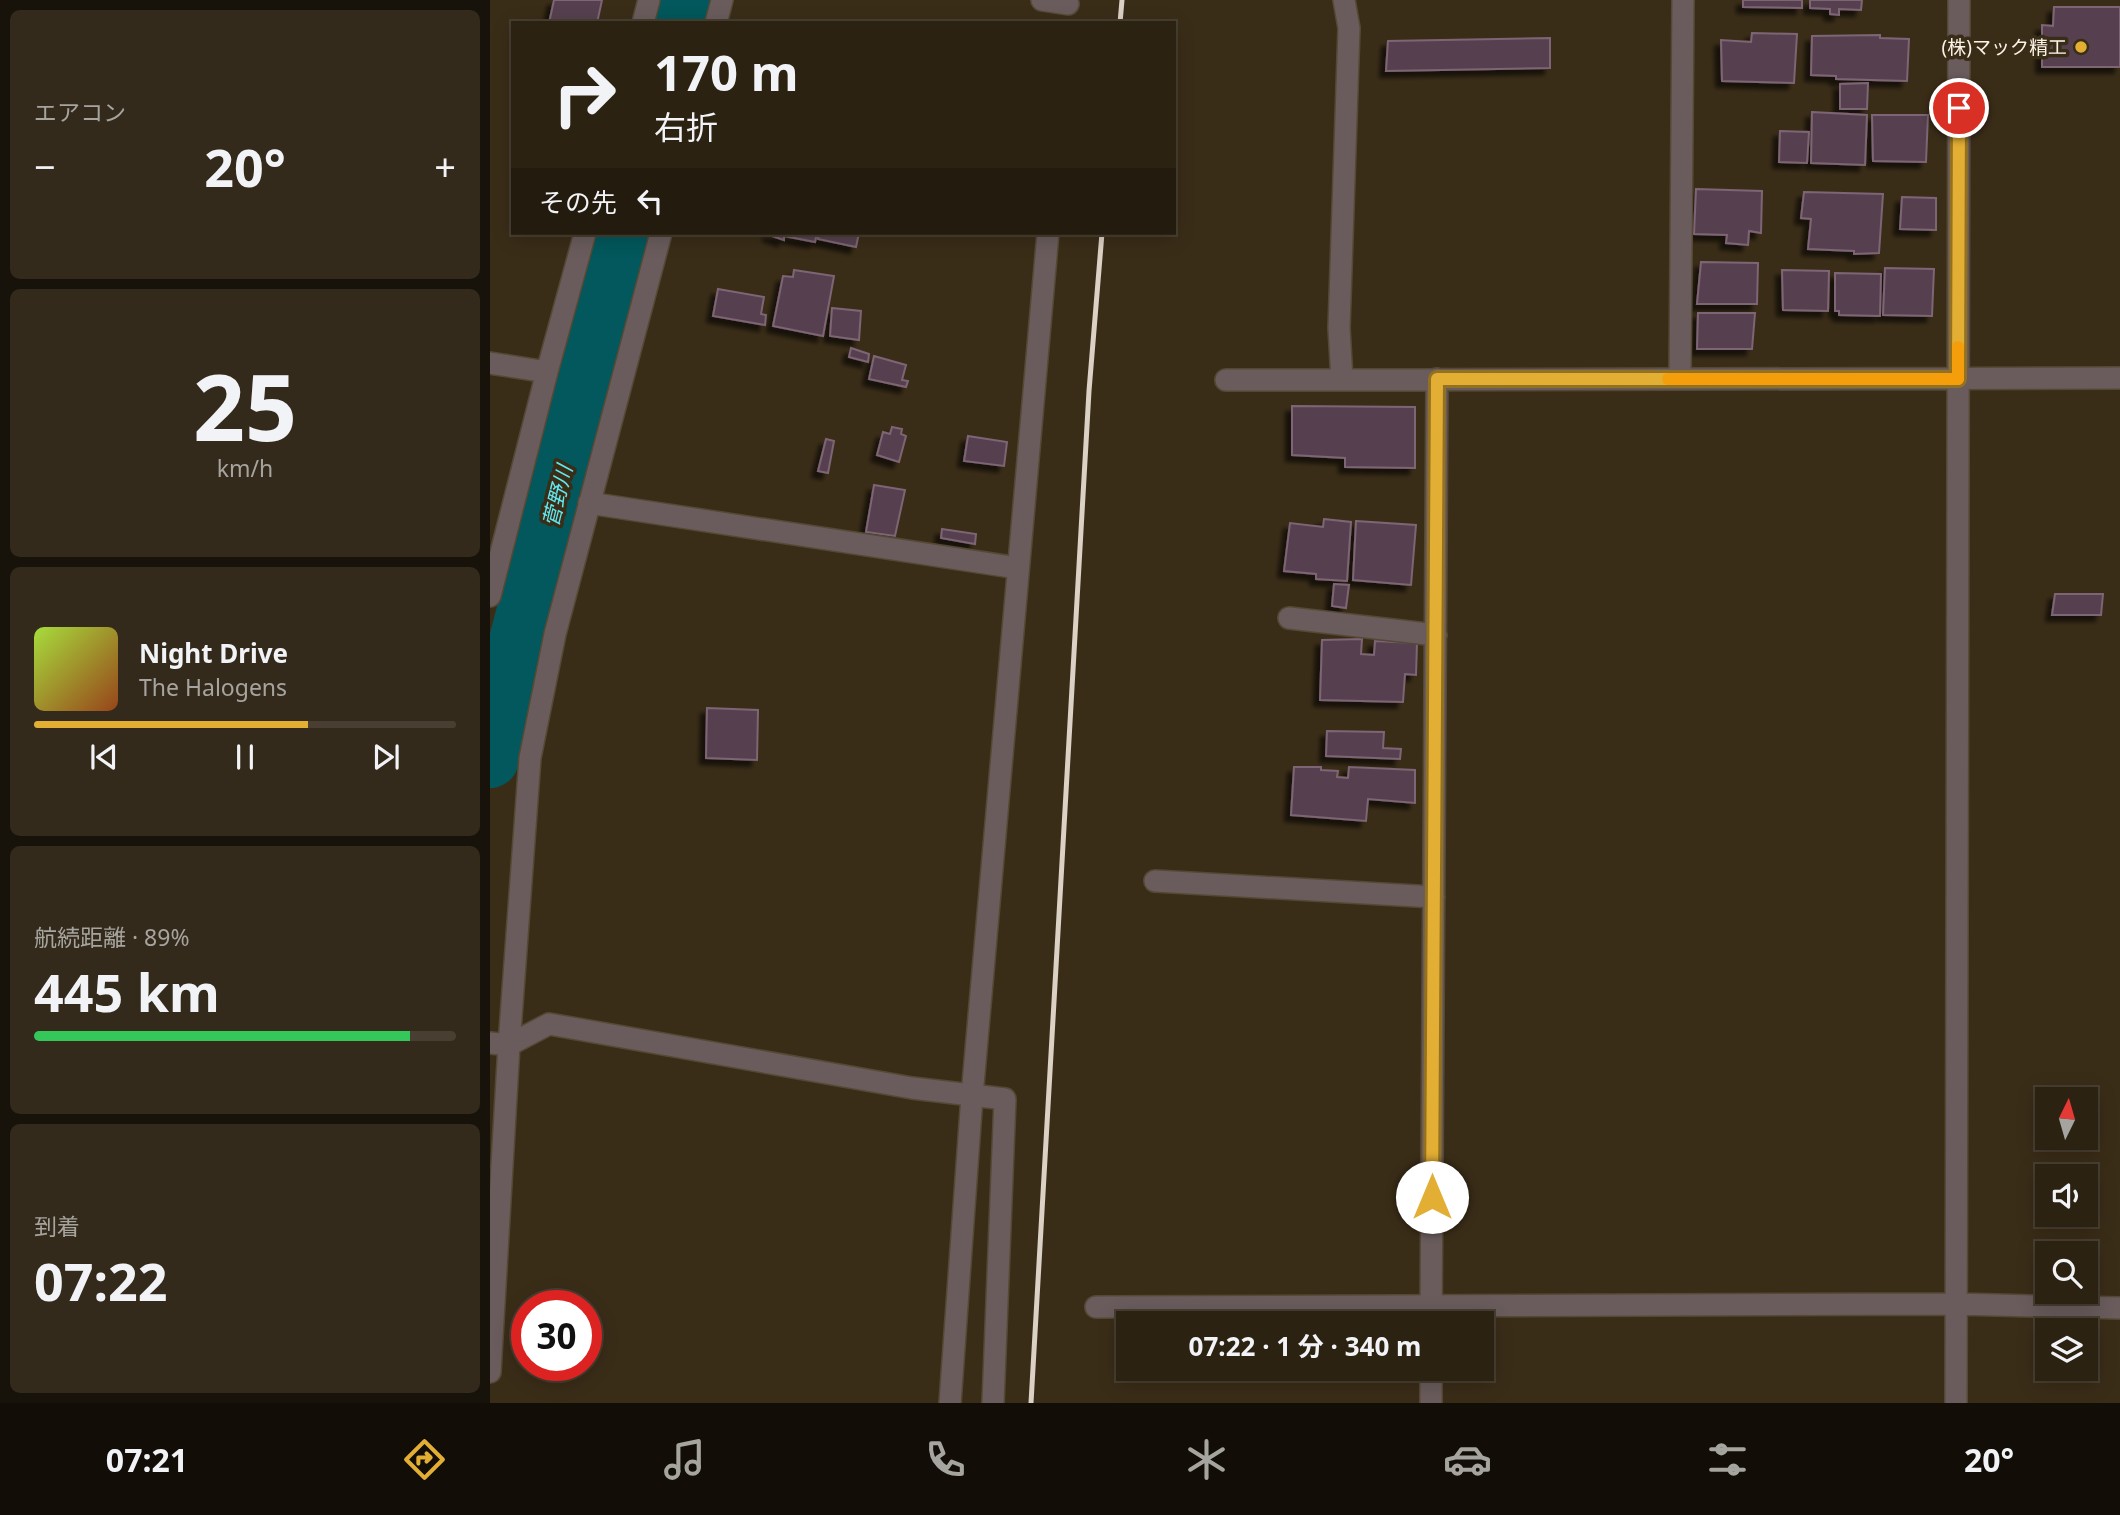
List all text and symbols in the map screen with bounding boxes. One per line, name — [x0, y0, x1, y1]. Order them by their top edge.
place label: (株)マック精工 — [1942, 34, 2067, 60]
text: 170 m — [654, 39, 799, 105]
marker: (株)マック精工 — [2073, 39, 2089, 55]
icon: right — [539, 49, 630, 140]
pin — [1929, 78, 1989, 138]
icon: arrive — [1940, 89, 1978, 127]
text: エアコン — [34, 96, 126, 128]
text: 右折 — [654, 105, 718, 148]
text: 20° — [204, 131, 286, 202]
text: − — [34, 140, 56, 192]
text: + — [434, 140, 456, 192]
icon: left — [631, 182, 669, 220]
text: その先 — [539, 184, 617, 220]
text: 25 — [193, 344, 297, 468]
text: km/h — [217, 452, 273, 484]
water label: 菅野川 — [536, 460, 579, 530]
text: Night Drive — [139, 635, 288, 671]
text: The Halogens — [139, 671, 287, 703]
icon: previous — [85, 738, 123, 776]
icon: pause — [226, 738, 264, 776]
icon: next — [367, 738, 405, 776]
text: 航続距離 · 89% — [34, 921, 190, 953]
text: 445 km — [34, 956, 220, 1027]
north arrow — [2035, 1087, 2098, 1150]
map controls — [2035, 1087, 2098, 1381]
position arrow — [1395, 1160, 1469, 1234]
button: sound — [2035, 1164, 2098, 1227]
text: 到着 — [34, 1210, 80, 1242]
button: search — [2035, 1241, 2098, 1304]
text: 07:22 — [34, 1245, 168, 1316]
speed limit sign: 30 — [511, 1290, 602, 1381]
button: layers — [2035, 1318, 2098, 1381]
text: 07:22 · 1 分 · 340 m — [1189, 1328, 1421, 1364]
icon: directions — [400, 1435, 449, 1484]
icon: music — [660, 1435, 709, 1484]
icon: phone — [921, 1435, 970, 1484]
icon: climate — [1182, 1435, 1231, 1484]
icon: car — [1443, 1435, 1492, 1484]
icon: filters — [1703, 1435, 1752, 1484]
text: 07:21 — [106, 1438, 188, 1481]
text: 20° — [1964, 1438, 2014, 1481]

